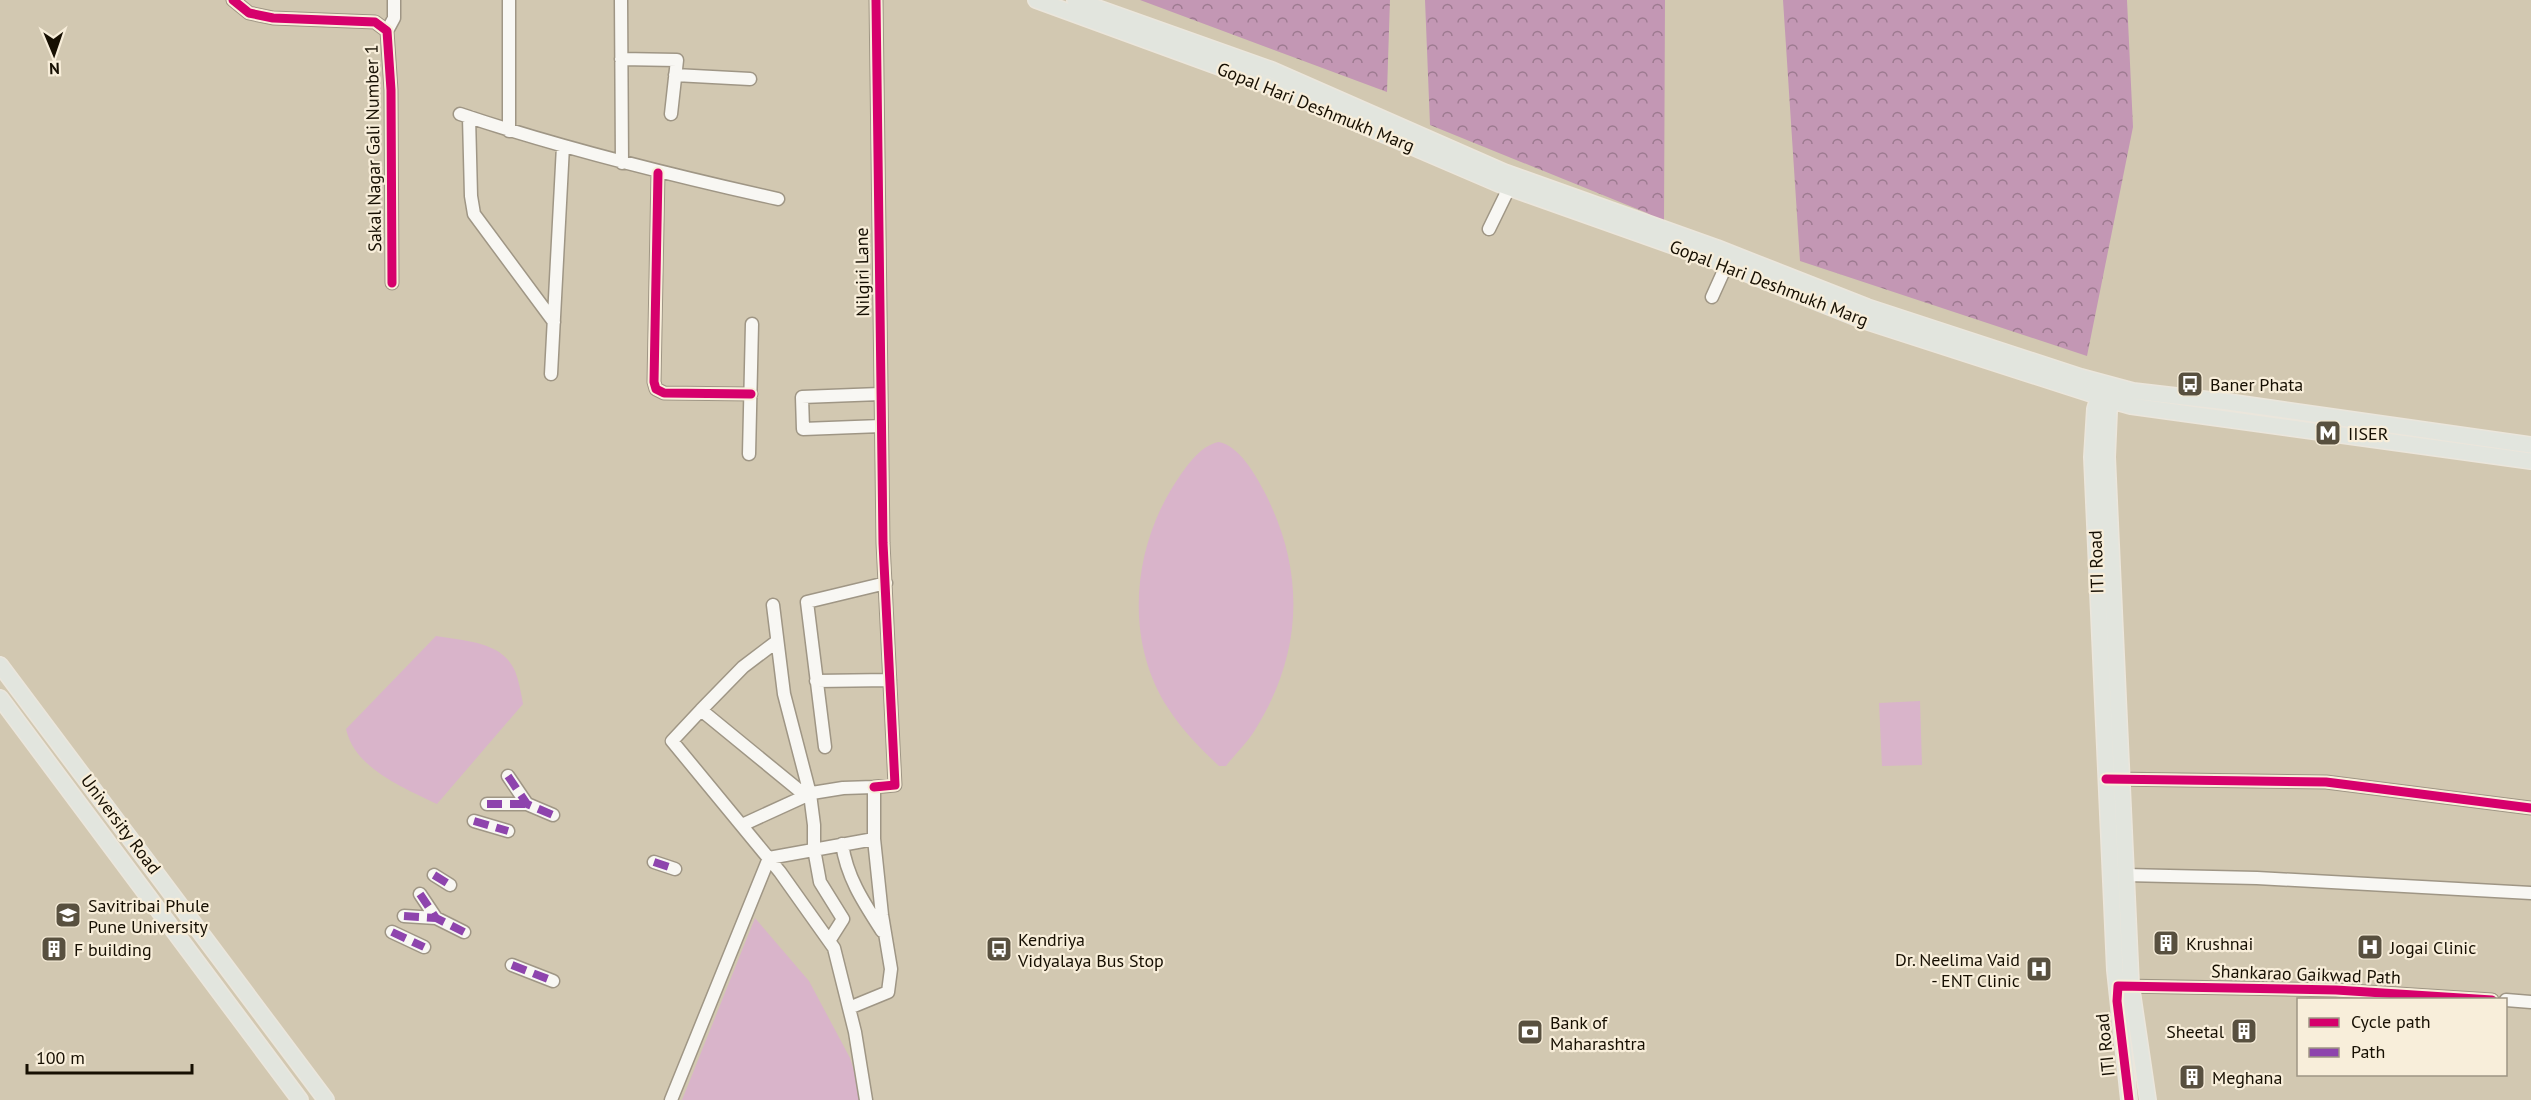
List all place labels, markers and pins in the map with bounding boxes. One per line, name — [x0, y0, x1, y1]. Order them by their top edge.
bus stop icon: Baner Phata — [2175, 369, 2205, 399]
place label: Baner Phata — [2210, 373, 2303, 396]
metro station icon: IISER — [2313, 418, 2343, 448]
place label: IISER — [2348, 422, 2389, 445]
place label: Savitribai Phule Pune University — [88, 894, 209, 938]
school or university icon: Savitribai Phule Pune University — [53, 900, 83, 930]
place label: Kendriya Vidyalaya Bus Stop — [1017, 928, 1164, 972]
building icon: Krushnai — [2151, 928, 2181, 958]
place label: Krushnai — [2186, 932, 2253, 955]
hospital icon: Jogai Clinic — [2355, 932, 2385, 962]
building icon: F building — [39, 934, 69, 964]
bus stop icon: Kendriya Vidyalaya Bus Stop — [984, 934, 1014, 964]
place label: Jogai Clinic — [2389, 936, 2476, 959]
place label: F building — [74, 938, 152, 961]
place label: Dr. Neelima Vaid - ENT Clinic — [1895, 948, 2020, 992]
hospital icon: Dr. Neelima Vaid - ENT Clinic — [2024, 954, 2054, 984]
place label: Bank of Maharashtra — [1550, 1011, 1646, 1055]
building icon: Sheetal — [2229, 1016, 2259, 1046]
bank icon: Bank of Maharashtra — [1515, 1017, 1545, 1047]
place label: Sheetal — [2166, 1020, 2225, 1043]
building icon: Meghana — [2177, 1062, 2207, 1092]
place label: Meghana — [2212, 1066, 2282, 1089]

